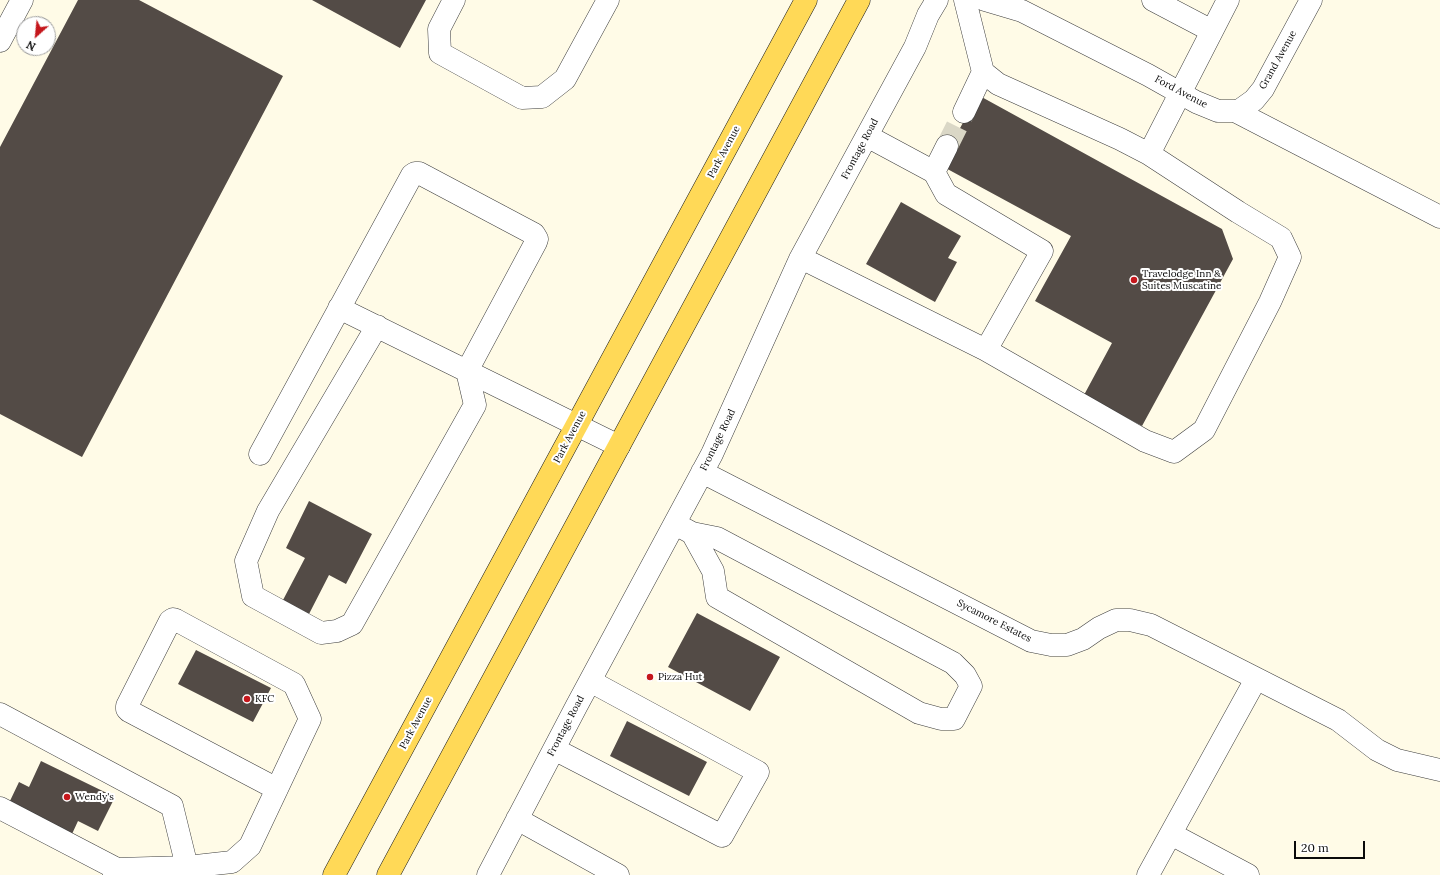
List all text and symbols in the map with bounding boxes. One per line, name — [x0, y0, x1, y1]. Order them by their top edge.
north arrow — [16, 16, 56, 56]
street label: Grand Avenue — [1257, 28, 1299, 92]
text: N — [24, 38, 38, 54]
street label: Ford Avenue — [1153, 73, 1209, 111]
street label: Frontage Road — [839, 117, 881, 181]
street label: Park Avenue — [705, 124, 743, 180]
place label: Travelodge Inn & Suites Muscatine — [1142, 268, 1221, 292]
marker: Travelodge Inn & Suites Muscatine — [1129, 275, 1139, 285]
street label: Frontage Road — [698, 407, 738, 473]
street label: Park Avenue — [551, 409, 589, 465]
street label: Sycamore Estates — [955, 597, 1033, 645]
place label: Pizza Hut — [658, 671, 702, 683]
marker: Pizza Hut — [645, 672, 655, 682]
place label: KFC — [255, 693, 274, 705]
marker: KFC — [242, 694, 252, 704]
street label: Frontage Road — [545, 694, 587, 758]
street label: Park Avenue — [397, 695, 435, 751]
place label: Wendy's — [75, 791, 114, 803]
marker: Wendy's — [62, 792, 72, 802]
scale bar — [1296, 833, 1367, 859]
text: 20 m — [1301, 840, 1329, 855]

